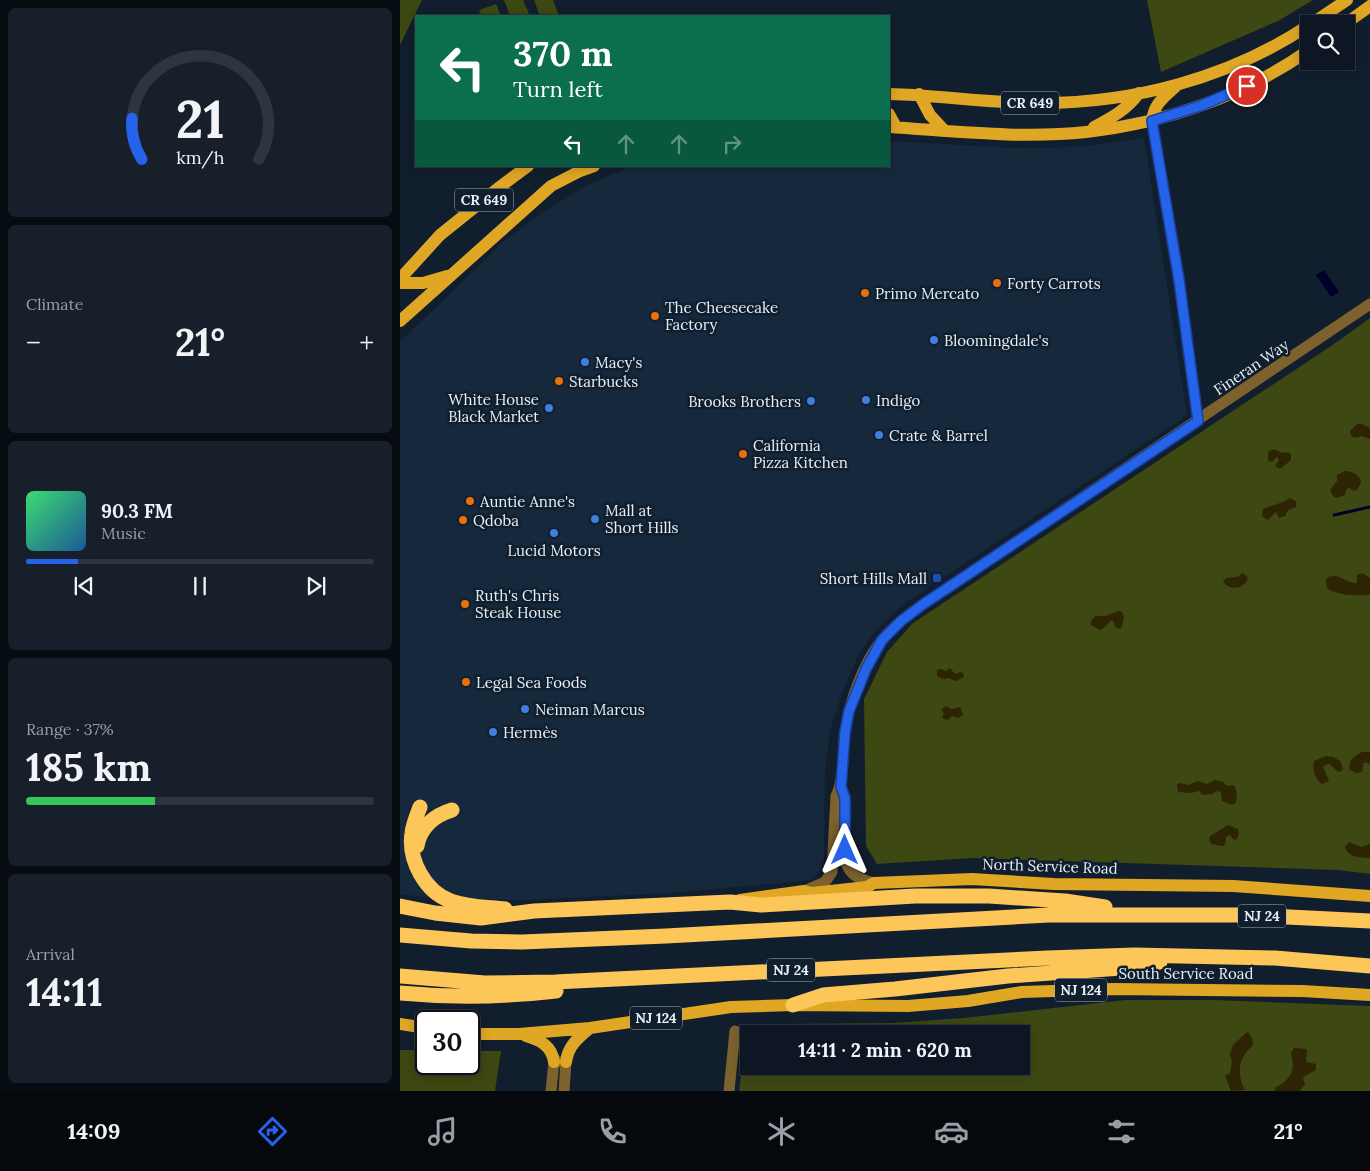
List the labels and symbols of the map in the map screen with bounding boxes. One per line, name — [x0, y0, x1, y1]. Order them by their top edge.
pin — [1226, 65, 1268, 107]
road number: CR 649 — [1001, 92, 1059, 115]
road number: CR 649 — [455, 188, 513, 212]
place label: Forty Carrots — [1007, 274, 1101, 293]
marker: Forty Carrots — [991, 277, 1003, 289]
place label: Primo Mercato — [875, 284, 980, 303]
marker: Primo Mercato — [859, 287, 871, 299]
place label: The Cheesecake Factory — [665, 298, 778, 334]
marker: The Cheesecake Factory — [649, 310, 661, 322]
place label: Bloomingdale's — [944, 331, 1049, 350]
marker: Bloomingdale's — [928, 334, 940, 346]
street label: Fineran Way — [1210, 335, 1292, 399]
place label: Macy's — [595, 353, 642, 372]
marker: Macy's — [579, 356, 591, 368]
place label: Starbucks — [569, 372, 638, 391]
marker: Starbucks — [553, 375, 565, 387]
place label: White House Black Market — [448, 390, 539, 426]
place label: Indigo — [876, 391, 920, 410]
place label: Brooks Brothers — [688, 392, 801, 411]
marker: Indigo — [860, 394, 872, 406]
marker: Brooks Brothers — [805, 395, 817, 407]
marker: White House Black Market — [543, 402, 555, 414]
place label: Crate & Barrel — [889, 426, 988, 445]
marker: Crate & Barrel — [873, 429, 885, 441]
place label: California Pizza Kitchen — [753, 436, 848, 472]
marker: California Pizza Kitchen — [737, 448, 749, 460]
place label: Auntie Anne's — [479, 492, 575, 511]
marker: Auntie Anne's — [464, 495, 476, 507]
place label: Mall at Short Hills — [605, 501, 679, 537]
place label: Qdoba — [473, 511, 519, 530]
marker: Mall at Short Hills — [589, 513, 601, 525]
marker: Qdoba — [457, 514, 469, 526]
marker: Lucid Motors — [548, 527, 560, 539]
place label: Lucid Motors — [507, 541, 601, 560]
place label: Short Hills Mall — [820, 569, 927, 588]
marker: Short Hills Mall — [931, 572, 943, 584]
place label: Ruth's Chris Steak House — [475, 586, 561, 622]
marker: Ruth's Chris Steak House — [459, 598, 471, 610]
place label: Legal Sea Foods — [476, 673, 587, 692]
marker: Legal Sea Foods — [460, 676, 472, 688]
place label: Neiman Marcus — [535, 700, 645, 719]
marker: Neiman Marcus — [519, 703, 531, 715]
place label: Hermès — [503, 723, 558, 742]
marker: Hermès — [487, 726, 499, 738]
position arrow — [818, 823, 870, 875]
street label: North Service Road — [982, 854, 1118, 878]
road number: NJ 24 — [1238, 904, 1286, 928]
road number: NJ 24 — [767, 958, 815, 982]
street label: South Service Road — [1119, 964, 1253, 983]
road number: NJ 124 — [1055, 978, 1107, 1002]
road number: NJ 124 — [630, 1006, 682, 1030]
speed limit sign: 30 — [415, 1010, 480, 1075]

